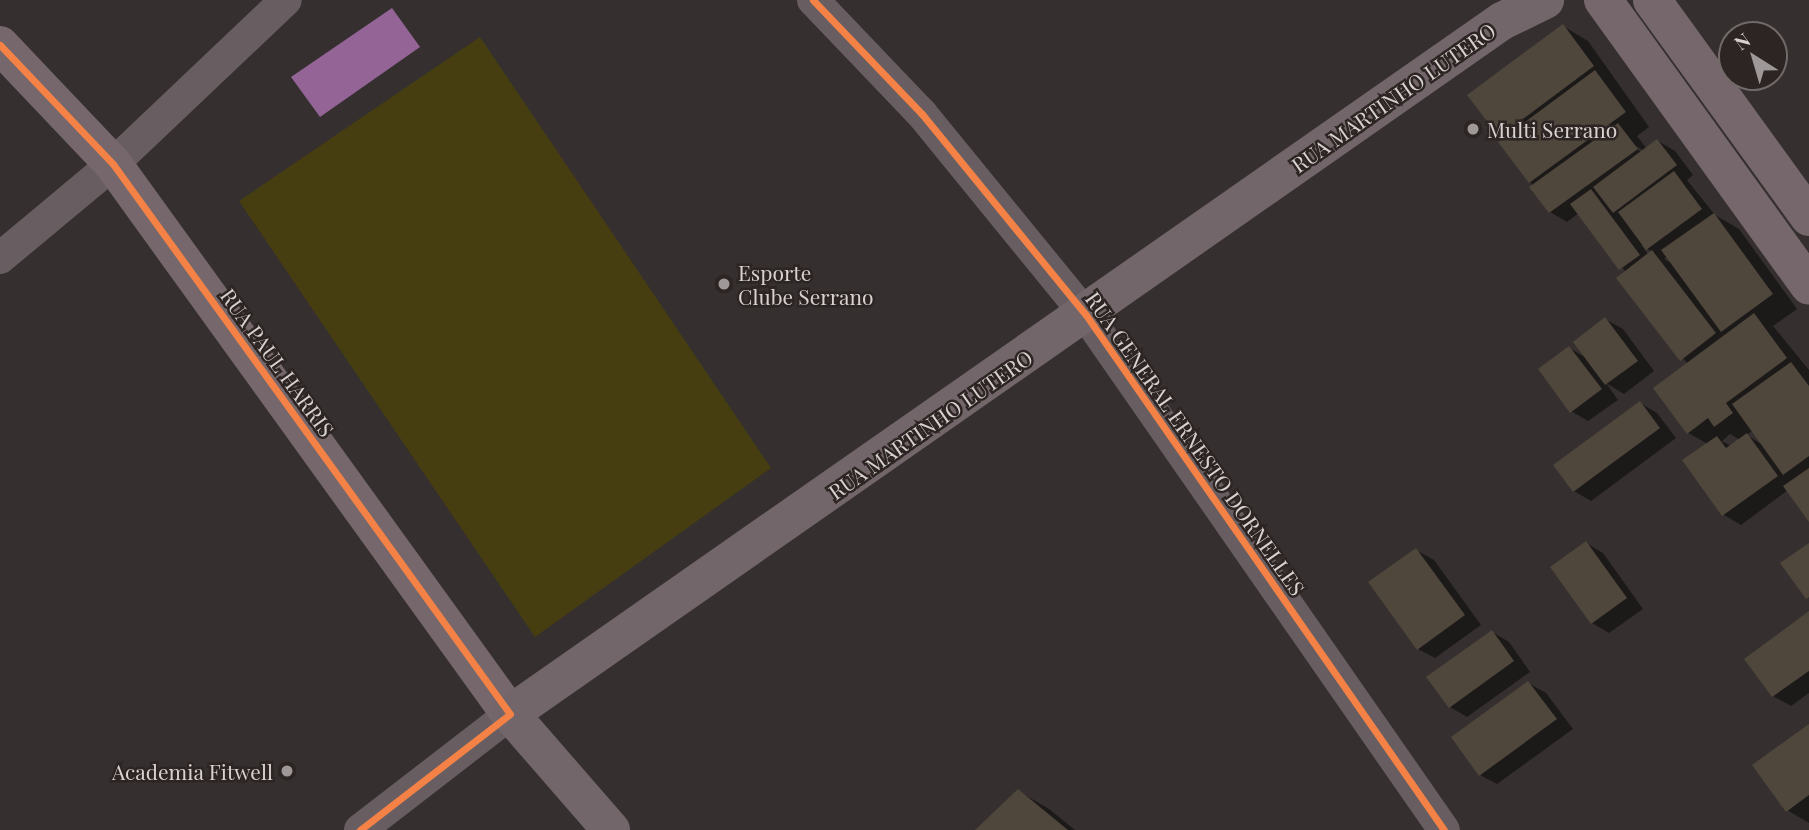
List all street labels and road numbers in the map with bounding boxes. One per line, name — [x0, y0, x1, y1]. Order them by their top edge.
street label: RUA MARTINHO LUTERO — [1286, 17, 1500, 177]
street label: RUA PAUL HARRIS — [216, 283, 340, 441]
street label: RUA GENERAL ERNESTO DORNELLES — [1081, 286, 1311, 600]
street label: RUA MARTINHO LUTERO — [823, 344, 1037, 504]

